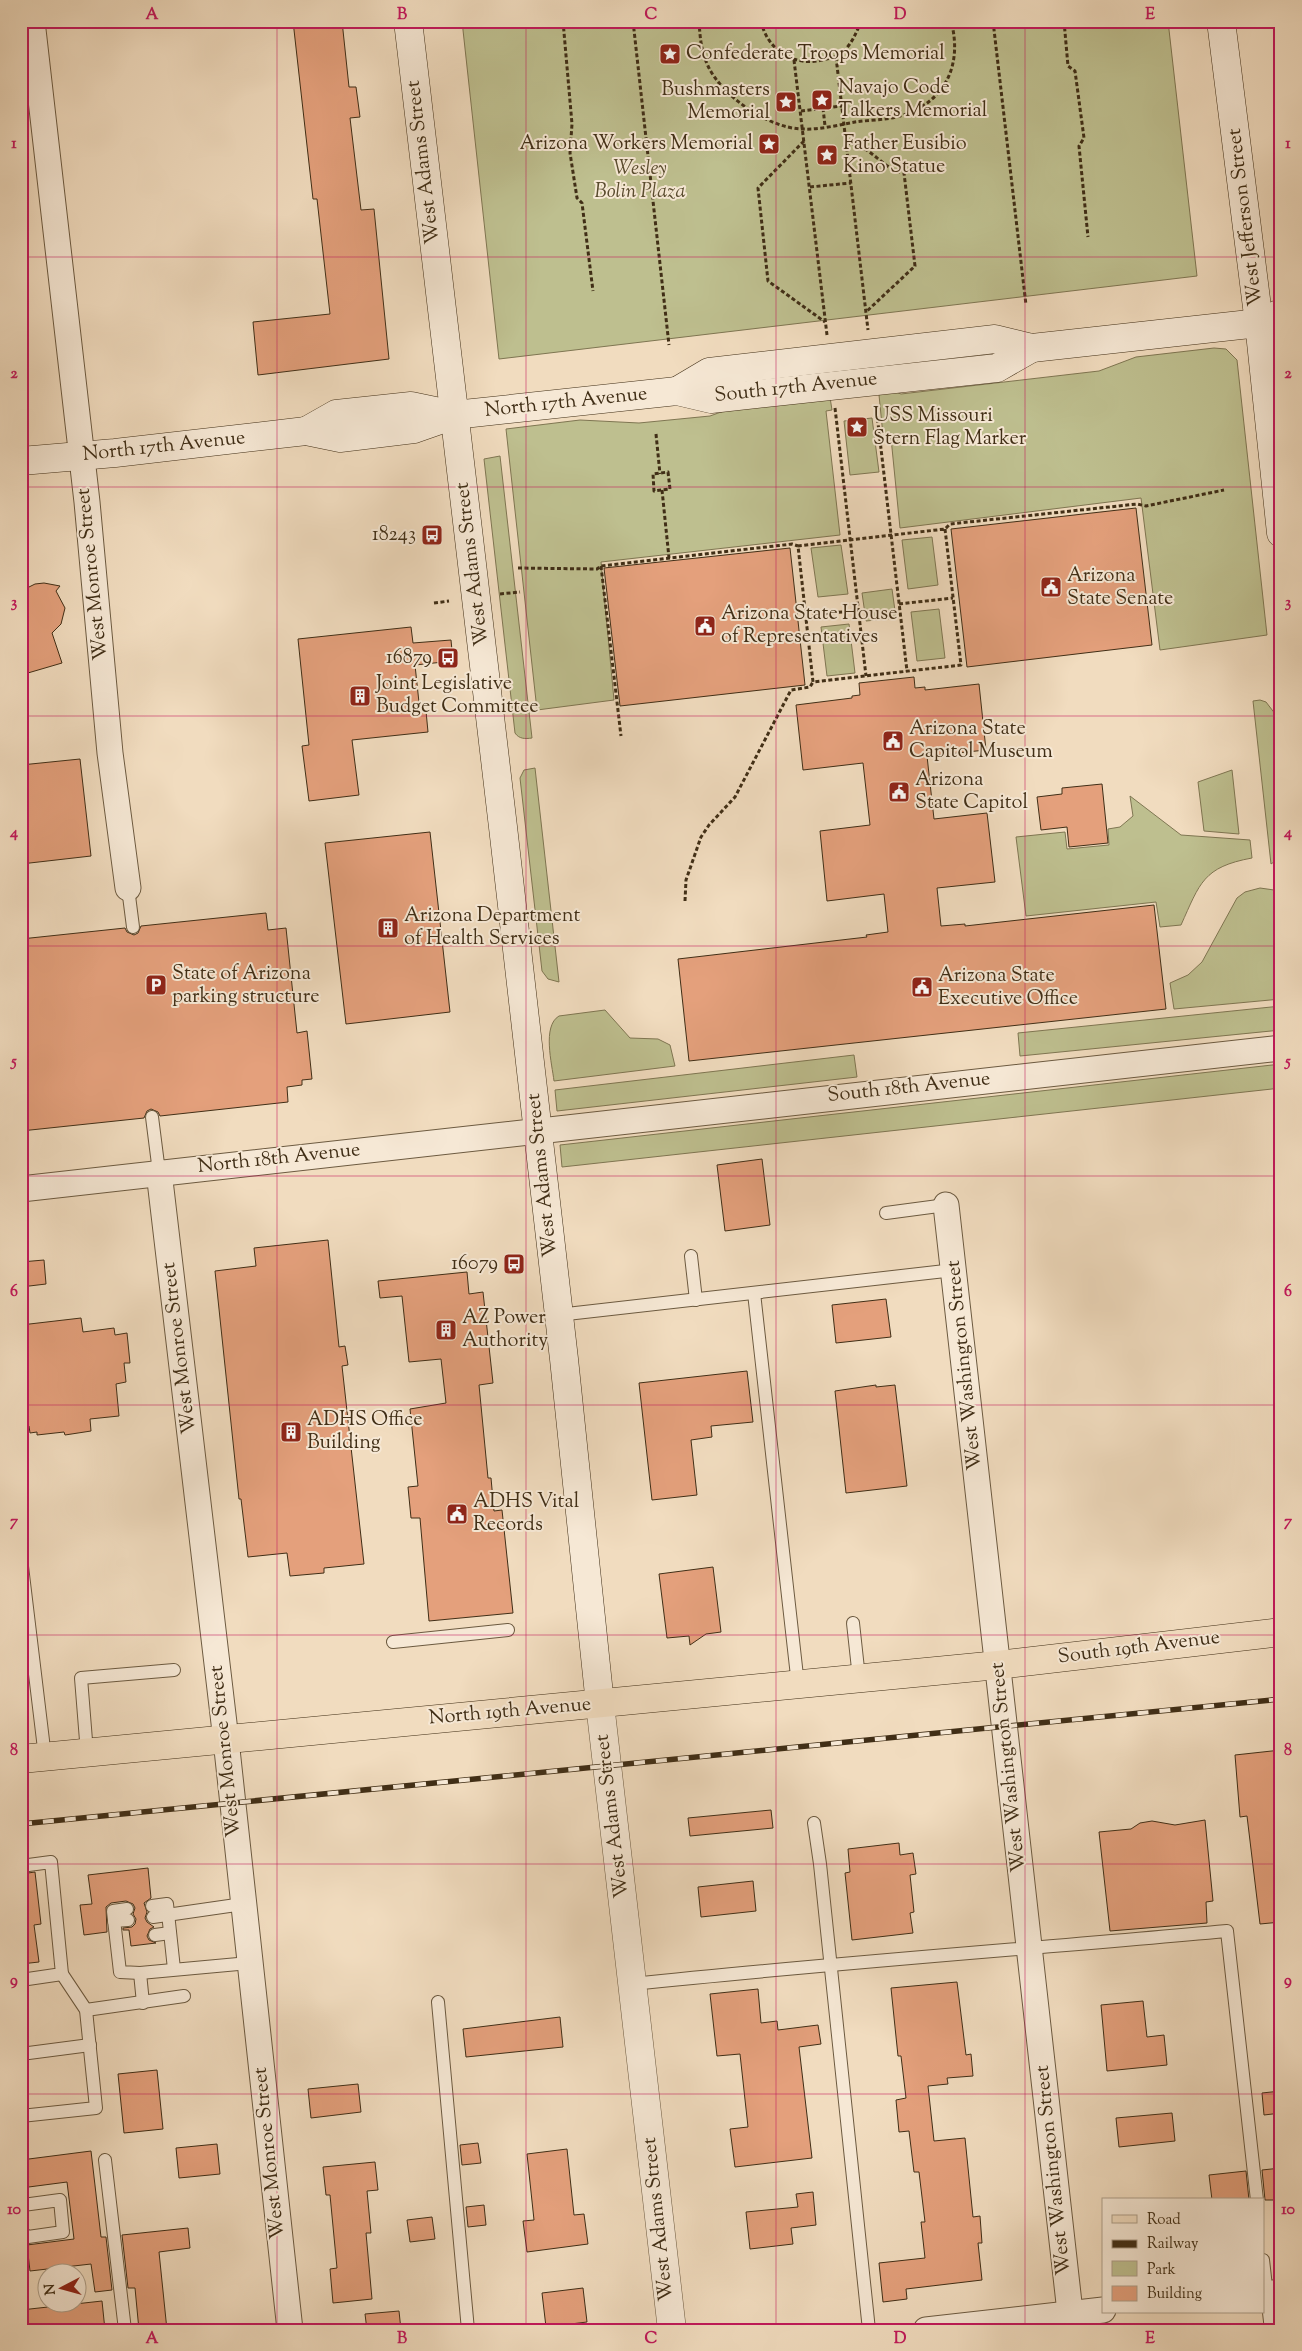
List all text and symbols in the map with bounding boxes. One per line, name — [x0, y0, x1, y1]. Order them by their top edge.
text: A — [146, 4, 159, 27]
text: B — [397, 4, 407, 27]
text: C — [645, 4, 658, 27]
text: D — [894, 4, 907, 27]
text: E — [1145, 4, 1155, 27]
place label: Confederate Troops Memorial — [686, 40, 945, 69]
place icon: Confederate Troops Memorial — [658, 42, 682, 66]
place label: Navajo Code Talkers Memorial — [838, 74, 988, 126]
place label: Bushmasters Memorial — [661, 76, 770, 128]
street label: West Adams Street — [400, 78, 448, 245]
place icon: Navajo Code Talkers Memorial — [810, 88, 834, 112]
place icon: Bushmasters Memorial — [774, 90, 798, 114]
street label: West Jefferson Street — [1221, 126, 1271, 307]
place label: Arizona Workers Memorial — [519, 130, 753, 159]
place label: Father Eusibio Kino Statue — [843, 130, 967, 182]
place icon: Arizona Workers Memorial — [757, 132, 781, 156]
text: 1 — [11, 133, 17, 156]
text: 1 — [1285, 133, 1291, 156]
place icon: Father Eusibio Kino Statue — [815, 143, 839, 167]
park label: Wesley Bolin Plaza — [594, 155, 686, 207]
text: 2 — [10, 363, 18, 386]
text: 2 — [1284, 363, 1292, 386]
street label: South 17th Avenue — [713, 365, 879, 411]
street label: North 17th Avenue — [483, 380, 649, 426]
place label: USS Missouri Stern Flag Marker — [873, 402, 1027, 454]
place icon: USS Missouri Stern Flag Marker — [845, 415, 869, 439]
street label: North 17th Avenue — [81, 424, 247, 470]
street label: West Adams Street — [449, 480, 497, 647]
street label: West Monroe Street — [70, 486, 116, 661]
place label: 18243 — [372, 521, 416, 550]
bus stop icon: 18243 — [420, 523, 444, 547]
place label: Arizona State Senate — [1067, 562, 1173, 614]
public building icon: Arizona State Senate — [1039, 575, 1063, 599]
text: 3 — [11, 592, 18, 615]
text: 3 — [1285, 592, 1292, 615]
place label: Arizona State House of Representatives — [721, 600, 897, 652]
public building icon: Arizona State House of Representatives — [693, 614, 717, 638]
place label: 16879 — [386, 644, 432, 673]
bus stop icon: 16879 — [436, 646, 460, 670]
place label: Joint Legislative Budget Committee — [375, 670, 539, 722]
building icon: Joint Legislative Budget Committee — [348, 684, 372, 708]
place label: Arizona State Capitol Museum — [909, 715, 1053, 767]
public building icon: Arizona State Capitol Museum — [881, 729, 905, 753]
place label: Arizona State Capitol — [915, 766, 1028, 818]
public building icon: Arizona State Capitol — [887, 780, 911, 804]
text: 4 — [9, 822, 18, 845]
text: 4 — [1283, 822, 1292, 845]
place label: Arizona Department of Health Services — [404, 902, 580, 954]
building icon: Arizona Department of Health Services — [376, 916, 400, 940]
place label: State of Arizona parking structure — [172, 960, 320, 1012]
place label: Arizona State Executive Office — [938, 962, 1078, 1014]
parking icon: State of Arizona parking structure — [144, 973, 168, 997]
public building icon: Arizona State Executive Office — [910, 975, 934, 999]
text: 5 — [9, 1051, 17, 1074]
text: 5 — [1283, 1051, 1291, 1074]
street label: South 18th Avenue — [826, 1065, 992, 1111]
street label: West Adams Street — [520, 1091, 566, 1258]
street label: North 18th Avenue — [196, 1136, 362, 1182]
place label: 16079 — [451, 1250, 498, 1279]
bus stop icon: 16079 — [502, 1252, 526, 1276]
street label: West Washington Street — [940, 1258, 990, 1471]
street label: West Monroe Street — [155, 1260, 205, 1436]
text: 6 — [10, 1281, 18, 1304]
text: 6 — [1284, 1281, 1292, 1304]
place label: AZ Power Authority — [462, 1304, 548, 1356]
building icon: AZ Power Authority — [434, 1318, 458, 1342]
place label: ADHS Office Building — [307, 1406, 423, 1458]
building icon: ADHS Office Building — [279, 1420, 303, 1444]
place label: ADHS Vital Records — [473, 1488, 580, 1540]
public building icon: ADHS Vital Records — [445, 1502, 469, 1526]
text: 7 — [10, 1511, 19, 1534]
text: 7 — [1284, 1511, 1293, 1534]
street label: South 19th Avenue — [1056, 1624, 1222, 1672]
street label: West Washington Street — [984, 1660, 1034, 1873]
street label: West Monroe Street — [203, 1663, 249, 1838]
street label: North 19th Avenue — [428, 1690, 592, 1734]
street label: West Adams Street — [589, 1732, 637, 1899]
text: 8 — [10, 1740, 18, 1763]
text: 8 — [1284, 1740, 1292, 1763]
text: 9 — [10, 1970, 18, 1993]
text: 9 — [1284, 1970, 1292, 1993]
street label: West Washington Street — [1029, 2063, 1079, 2276]
street label: West Monroe Street — [247, 2065, 293, 2240]
street label: West Adams Street — [636, 2135, 682, 2302]
legend — [1102, 2198, 1264, 2314]
text: 10 — [7, 2199, 21, 2222]
text: 10 — [1281, 2199, 1295, 2222]
text: Road — [1147, 2210, 1181, 2231]
text: Railway — [1147, 2234, 1199, 2255]
text: Park — [1147, 2260, 1176, 2281]
north arrow — [38, 2264, 88, 2314]
text: N — [41, 2283, 62, 2296]
text: Building — [1147, 2284, 1202, 2305]
text: A — [146, 2328, 159, 2351]
text: B — [397, 2328, 407, 2351]
text: C — [645, 2328, 658, 2351]
text: D — [894, 2328, 907, 2351]
text: E — [1145, 2328, 1155, 2351]

